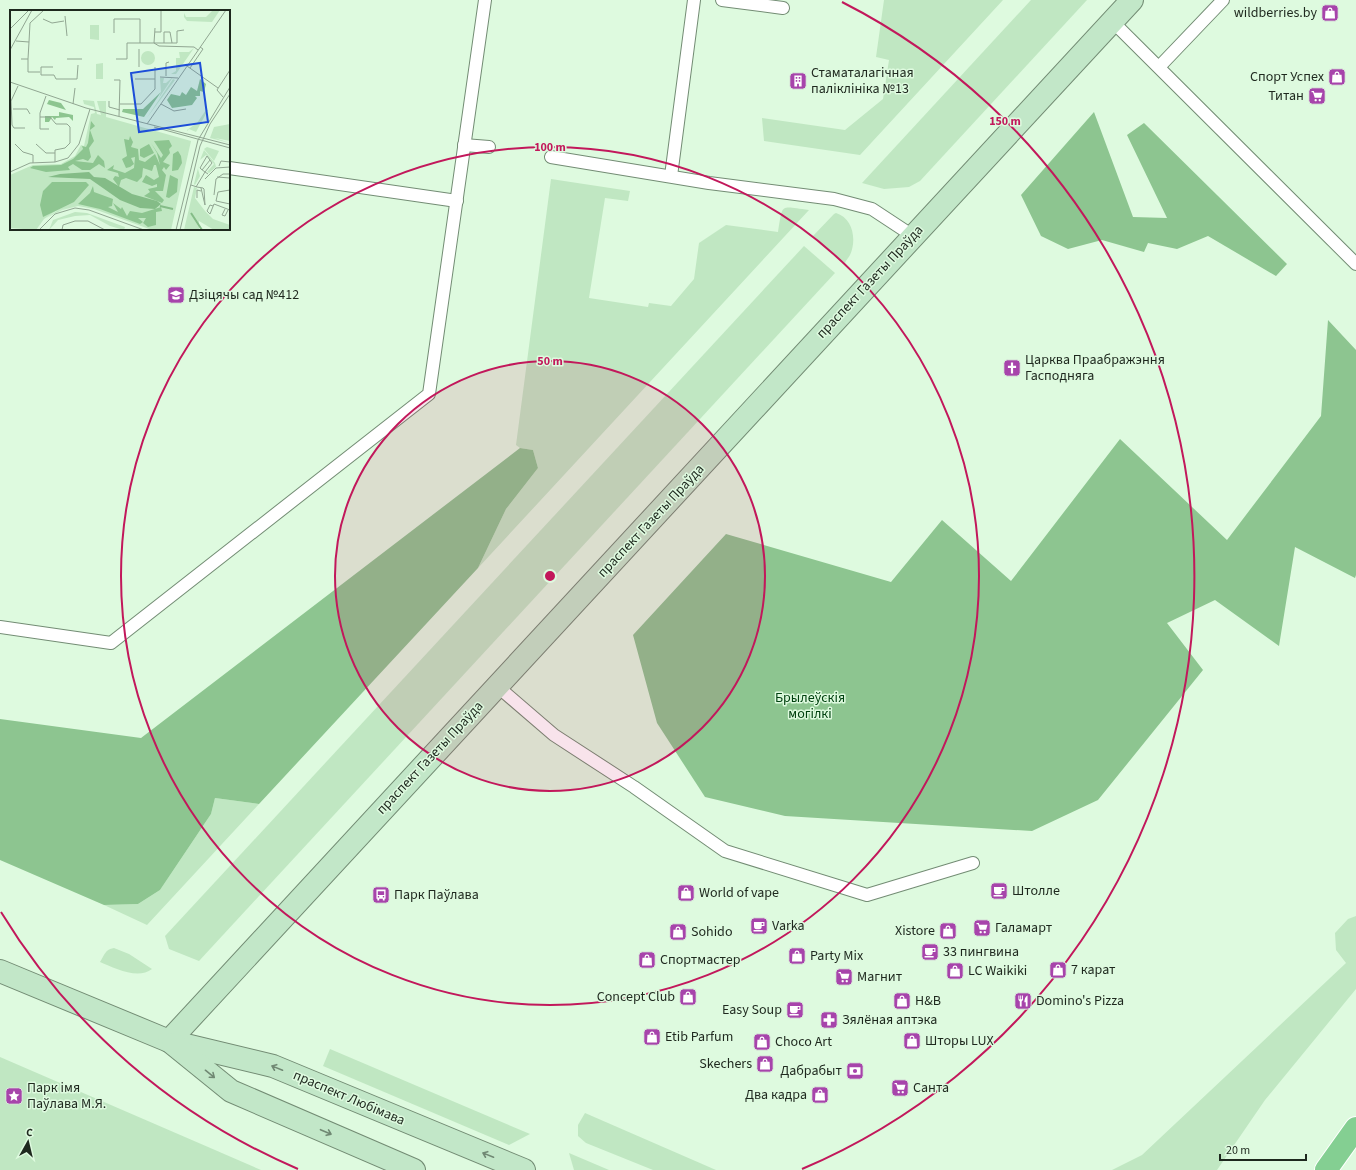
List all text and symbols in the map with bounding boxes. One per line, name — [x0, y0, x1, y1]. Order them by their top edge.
place label: wildberries.by — [1234, 3, 1317, 23]
shop icon: wildberries.by — [1320, 3, 1340, 23]
inset map — [10, 10, 230, 230]
place label: Стаматалагічная паліклініка №13 — [811, 63, 914, 99]
place label: Спорт Успех — [1250, 67, 1325, 87]
shop icon: Спорт Успех — [1327, 67, 1347, 87]
building icon: Стаматалагічная паліклініка №13 — [788, 71, 808, 91]
place label: Титан — [1268, 86, 1304, 106]
supermarket icon: Титан — [1307, 86, 1327, 106]
text: 150 m — [989, 113, 1021, 130]
text: 100 m — [534, 139, 566, 156]
street label: праспект Газеты Праўда — [812, 221, 928, 343]
school or university icon: Дзіцячы сад №412 — [166, 285, 186, 305]
place label: Дзіцячы сад №412 — [189, 285, 299, 305]
place label: Царква Праабражэння Гасподняга — [1025, 350, 1165, 386]
text: 50 m — [537, 353, 563, 370]
church icon: Царква Праабражэння Гасподняга — [1002, 358, 1022, 378]
street label: праспект Газеты Праўда — [593, 460, 709, 582]
centre of rings — [543, 569, 557, 583]
park label: Брылеўскія могілкі — [775, 688, 845, 724]
street label: праспект Газеты Праўда — [372, 697, 488, 819]
cafe icon: Штолле — [989, 881, 1009, 901]
place label: Штолле — [1012, 881, 1060, 901]
shop icon: World of vape — [676, 883, 696, 903]
place label: World of vape — [699, 883, 779, 903]
bus stop icon: Парк Паўлава — [371, 885, 391, 905]
place label: Парк Паўлава — [394, 885, 479, 905]
cafe icon: Varka — [749, 916, 769, 936]
place label: Varka — [772, 916, 805, 936]
supermarket icon: Галамарт — [972, 918, 992, 938]
place label: Галамарт — [995, 918, 1053, 938]
place label: Xistore — [895, 921, 935, 941]
shop icon: Xistore — [938, 921, 958, 941]
shop icon: Sohido — [668, 922, 688, 942]
place label: Sohido — [691, 922, 732, 942]
cafe icon: 33 пингвина — [920, 942, 940, 962]
place label: 33 пингвина — [943, 942, 1019, 962]
shop icon: Party Mix — [787, 946, 807, 966]
place label: Party Mix — [810, 946, 864, 966]
shop icon: Спортмастер — [637, 950, 657, 970]
place label: Спортмастер — [660, 950, 741, 970]
shop icon: 7 карат — [1048, 960, 1068, 980]
place label: 7 карат — [1071, 960, 1116, 980]
shop icon: LC Waikiki — [945, 961, 965, 981]
place label: LC Waikiki — [968, 961, 1027, 981]
supermarket icon: Магнит — [834, 967, 854, 987]
place label: Магнит — [857, 967, 903, 987]
place label: Concept Club — [597, 987, 675, 1007]
shop icon: Concept Club — [678, 987, 698, 1007]
shop icon: H&B — [892, 991, 912, 1011]
place label: H&B — [915, 991, 941, 1011]
restaurant icon: Domino's Pizza — [1013, 991, 1033, 1011]
place label: Domino's Pizza — [1036, 991, 1124, 1011]
place label: Easy Soup — [722, 1000, 782, 1020]
cafe icon: Easy Soup — [785, 1000, 805, 1020]
pharmacy icon: Зялёная аптэка — [819, 1010, 839, 1030]
place label: Зялёная аптэка — [842, 1010, 937, 1030]
shop icon: Etib Parfum — [642, 1027, 662, 1047]
place label: Etib Parfum — [665, 1027, 733, 1047]
shop icon: Шторы LUX — [902, 1031, 922, 1051]
place label: Шторы LUX — [925, 1031, 994, 1051]
shop icon: Choco Art — [752, 1032, 772, 1052]
place label: Choco Art — [775, 1032, 832, 1052]
place label: Skechers — [699, 1054, 752, 1074]
shop icon: Skechers — [755, 1054, 775, 1074]
place label: Дабрабыт — [780, 1061, 843, 1081]
bank icon: Дабрабыт — [845, 1061, 865, 1081]
one-way arrow — [272, 1063, 284, 1071]
street label: праспект Любімава — [290, 1065, 408, 1131]
one-way arrow — [205, 1070, 216, 1079]
place label: Парк імя Паўлава М.Я. — [27, 1078, 106, 1114]
supermarket icon: Санта — [890, 1078, 910, 1098]
place label: Санта — [913, 1078, 949, 1098]
place label: Два кадра — [745, 1085, 807, 1105]
shop icon: Два кадра — [810, 1085, 830, 1105]
place icon: Парк імя Паўлава М.Я. — [4, 1086, 24, 1106]
north arrow — [8, 1122, 48, 1162]
text: С — [25, 1125, 34, 1141]
one-way arrow — [319, 1129, 331, 1136]
scale bar — [1220, 1136, 1306, 1162]
text: 20 m — [1226, 1142, 1250, 1159]
one-way arrow — [482, 1151, 494, 1158]

